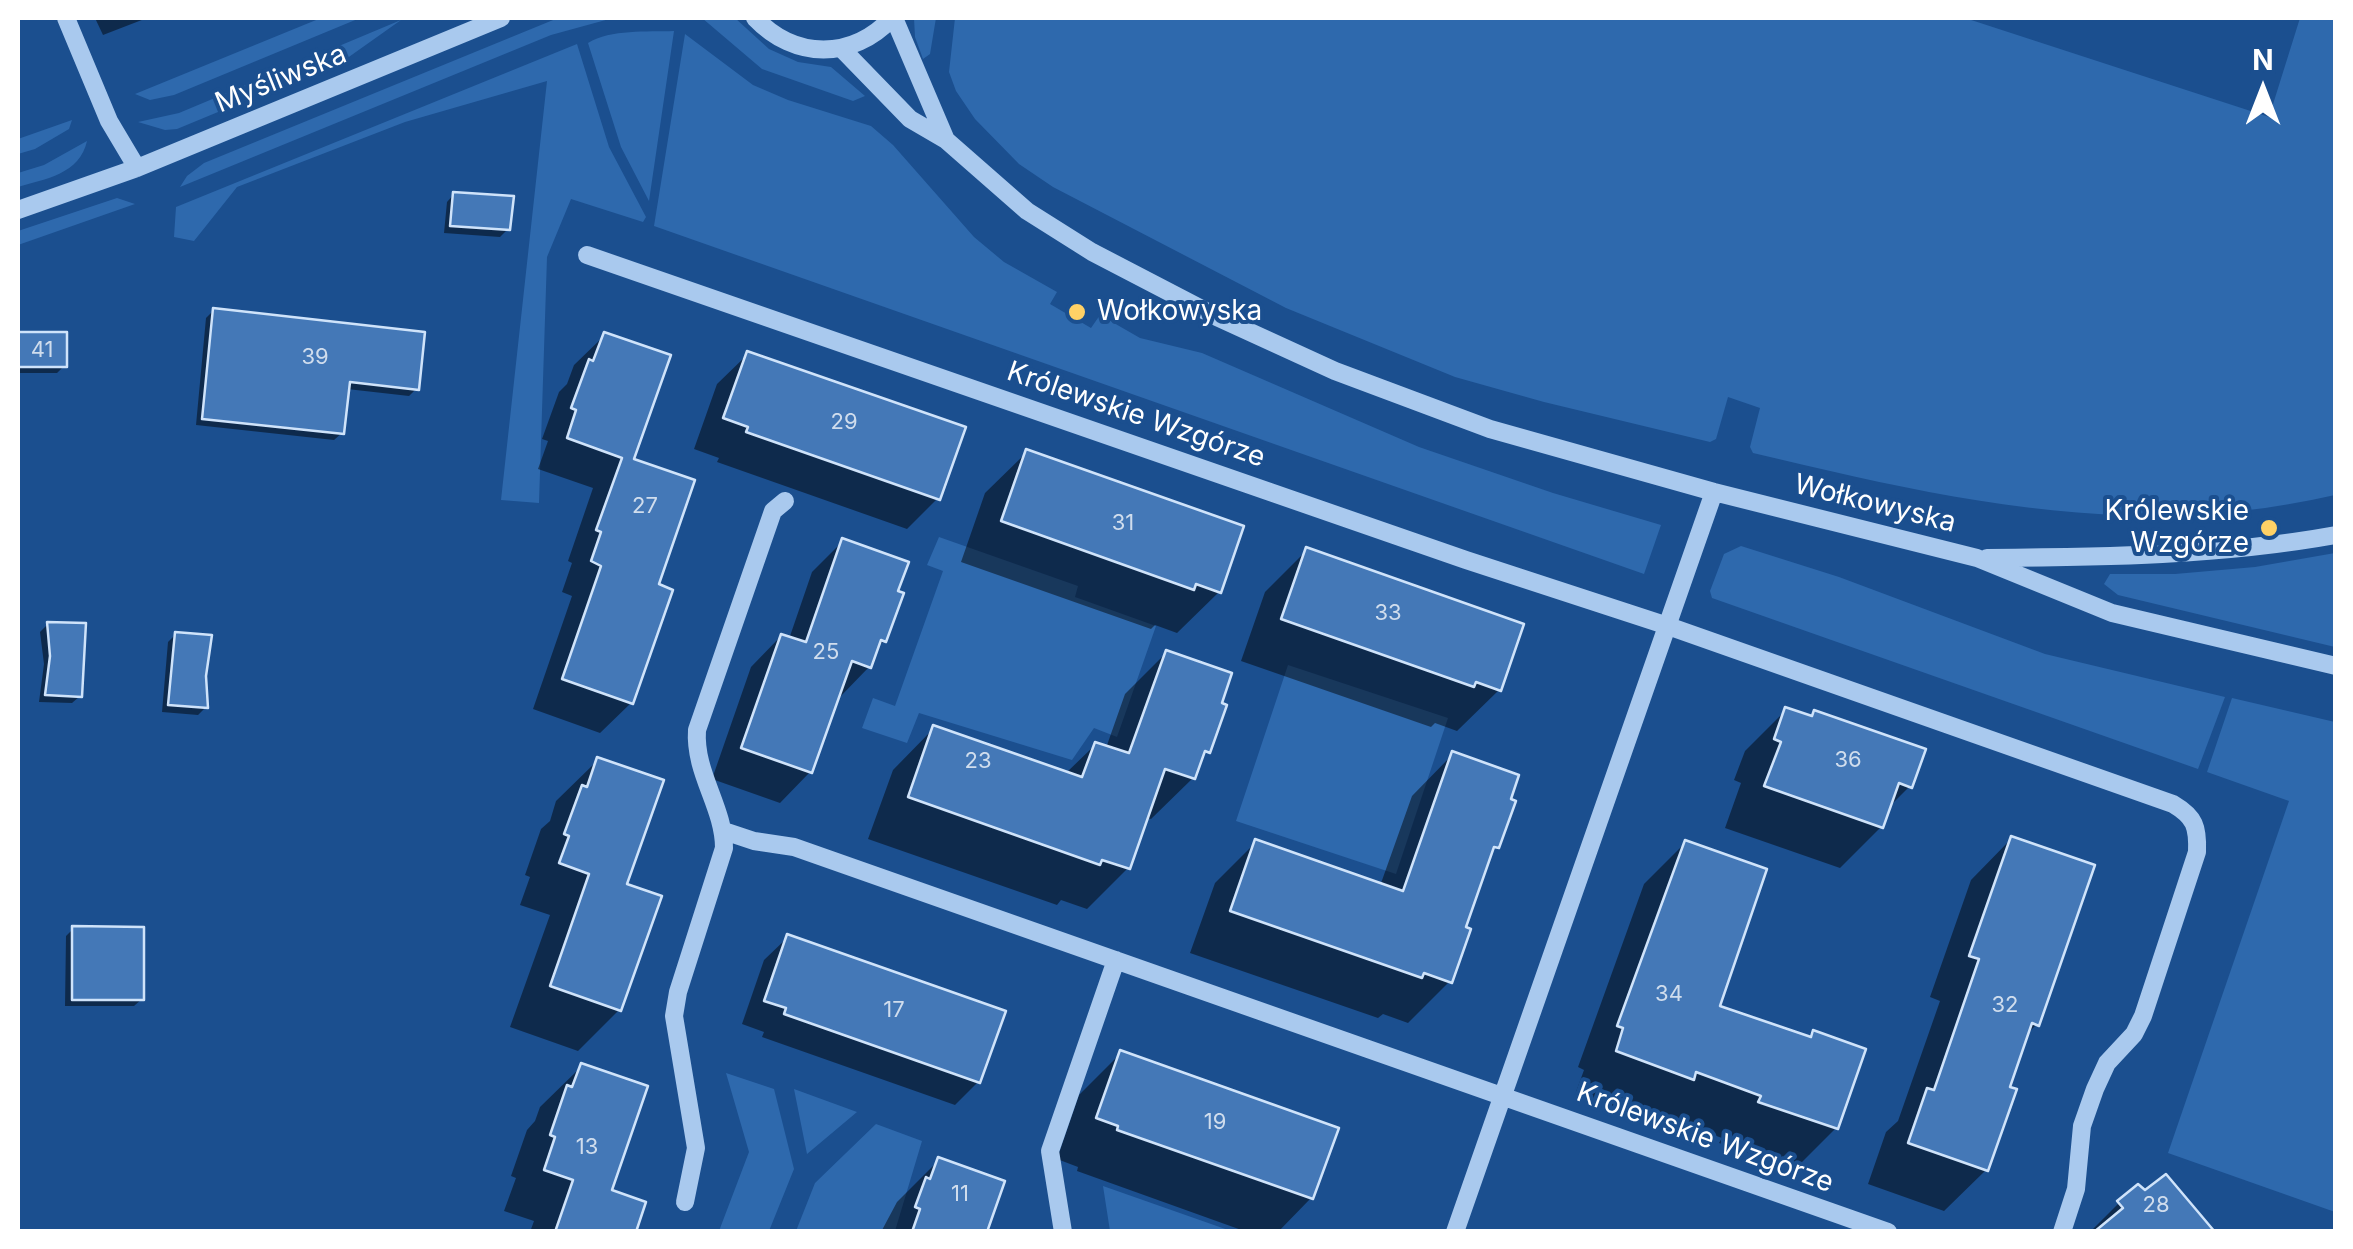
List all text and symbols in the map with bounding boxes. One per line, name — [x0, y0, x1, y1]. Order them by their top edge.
street label: Myśliwska — [211, 38, 351, 120]
north arrow — [2213, 40, 2313, 140]
text: N — [2252, 43, 2274, 77]
place label: Wołkowyska — [1097, 295, 1262, 329]
marker: Wołkowyska — [1066, 301, 1088, 323]
house number: 41 — [31, 337, 53, 363]
house number: 39 — [301, 344, 329, 370]
street label: Królewskie Wzgórze — [1002, 355, 1270, 475]
house number: 29 — [830, 409, 858, 435]
street label: Wołkowyska — [1791, 468, 1959, 540]
house number: 27 — [632, 493, 658, 519]
place label: Królewskie Wzgórze — [2105, 495, 2249, 561]
house number: 31 — [1112, 510, 1134, 536]
marker: Królewskie Wzgórze — [2258, 517, 2280, 539]
house number: 33 — [1374, 600, 1402, 626]
house number: 25 — [813, 639, 839, 665]
house number: 36 — [1834, 747, 1862, 773]
house number: 23 — [964, 748, 992, 774]
house number: 34 — [1655, 981, 1683, 1007]
house number: 32 — [1991, 992, 2019, 1018]
house number: 17 — [883, 997, 905, 1023]
street label: Królewskie Wzgórze — [1572, 1076, 1838, 1200]
house number: 19 — [1204, 1109, 1226, 1135]
house number: 13 — [576, 1134, 598, 1160]
house number: 11 — [951, 1181, 969, 1207]
house number: 28 — [2142, 1192, 2170, 1218]

